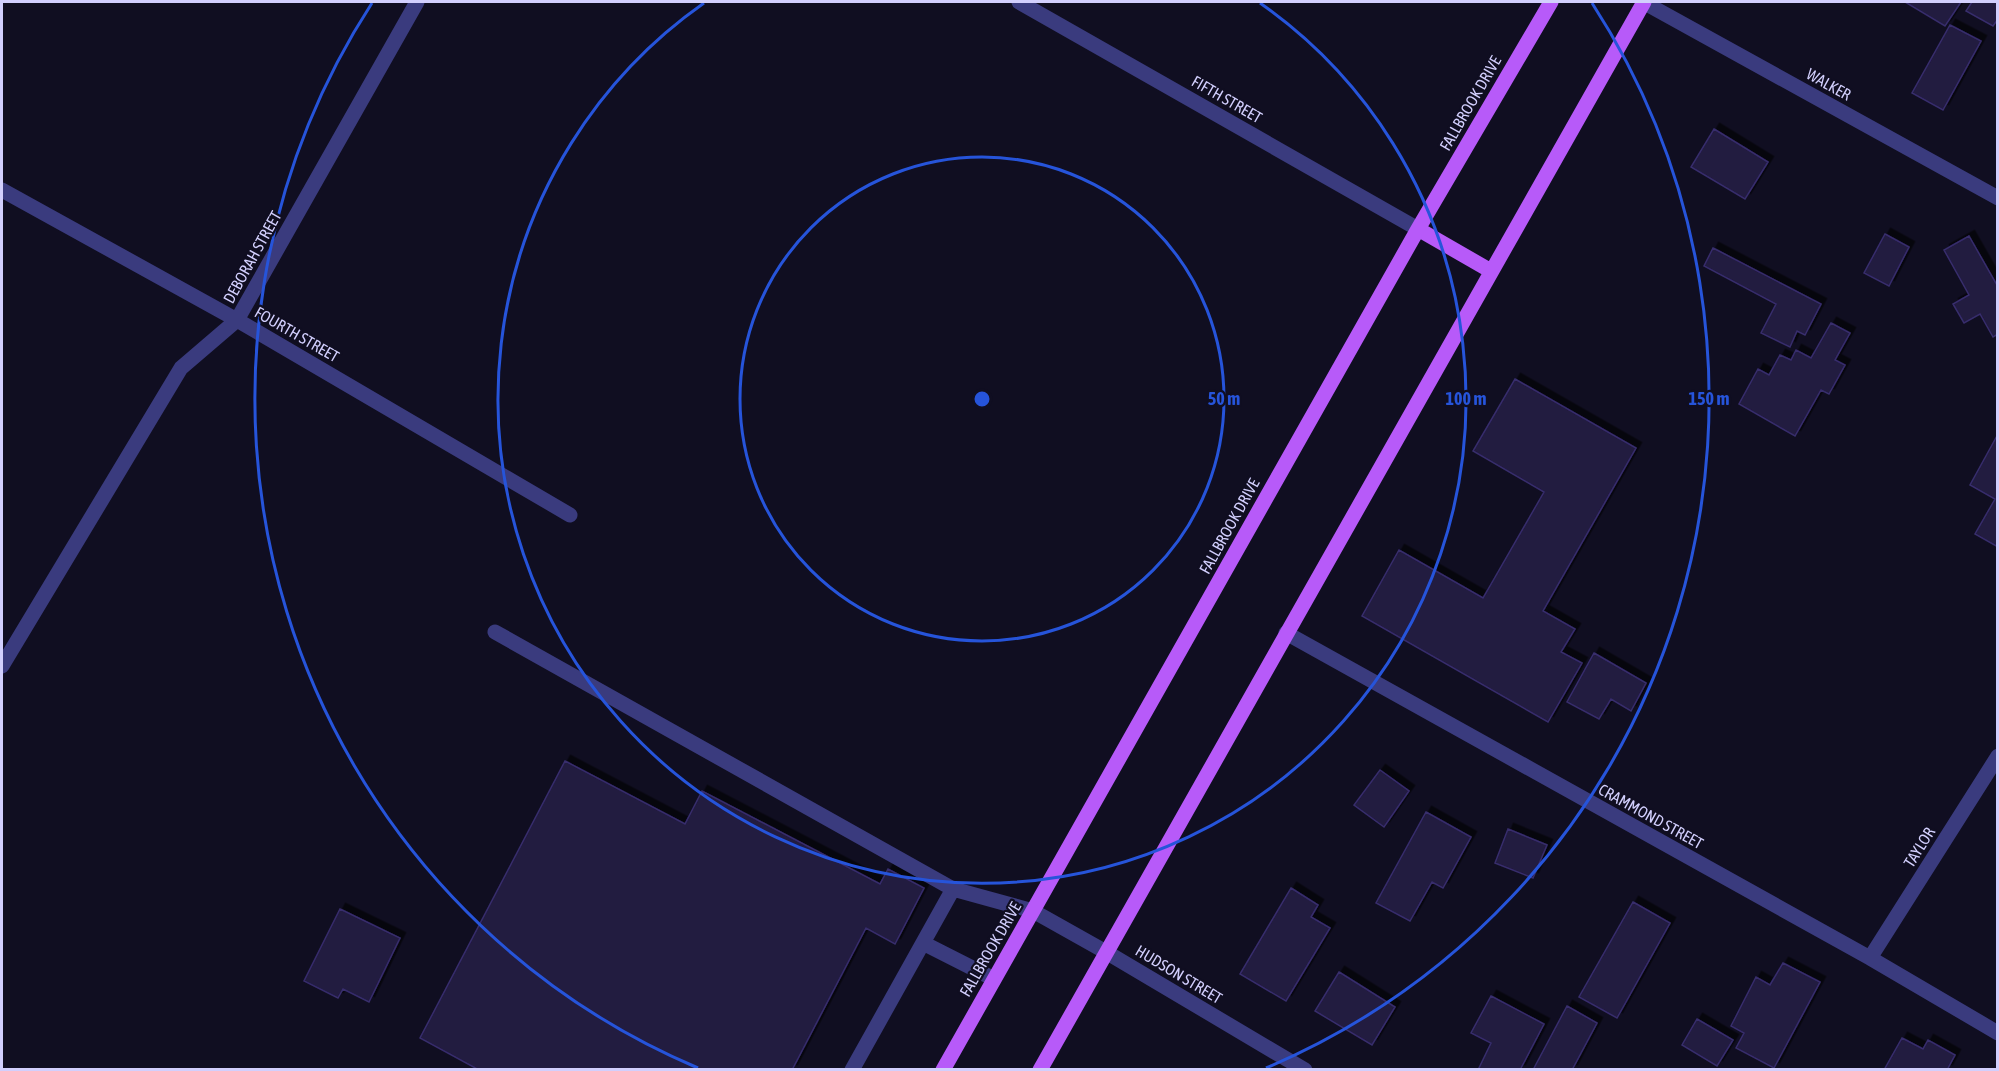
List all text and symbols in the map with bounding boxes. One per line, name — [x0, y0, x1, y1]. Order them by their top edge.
street label: FALLBROOK DRIVE — [1436, 52, 1504, 153]
street label: WALKER — [1804, 65, 1854, 103]
street label: FIFTH STREET — [1189, 72, 1265, 126]
street label: DEBORAH STREET — [219, 208, 285, 306]
street label: FOURTH STREET — [252, 303, 342, 365]
text: 50 m — [1208, 388, 1240, 409]
text: 100 m — [1446, 388, 1486, 409]
text: 150 m — [1689, 388, 1729, 409]
centre of rings — [972, 389, 992, 409]
street label: FALLBROOK DRIVE — [1195, 475, 1263, 577]
street label: CRAMMOND STREET — [1596, 780, 1706, 852]
street label: TAYLOR — [1900, 824, 1938, 870]
street label: FALLBROOK DRIVE — [956, 898, 1024, 999]
street label: HUDSON STREET — [1132, 941, 1226, 1007]

